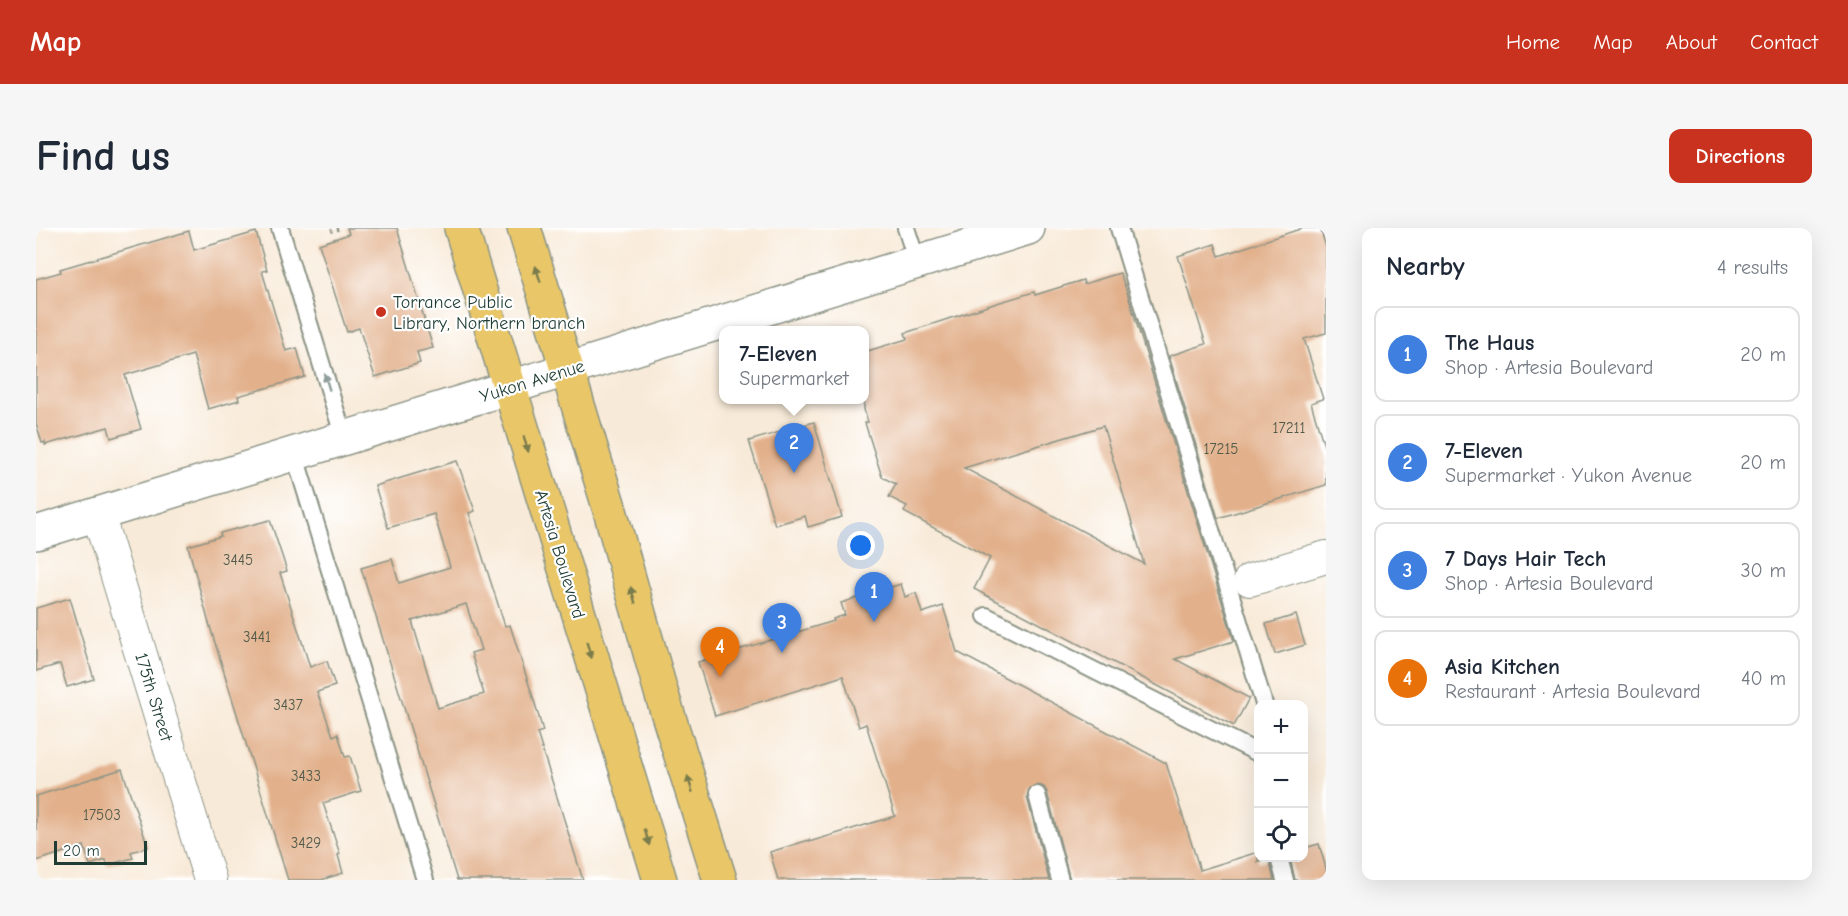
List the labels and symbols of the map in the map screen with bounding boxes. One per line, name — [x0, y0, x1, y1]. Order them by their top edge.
one-way arrow — [533, 265, 542, 283]
place label: Torrance Public Library, Northern branch — [393, 292, 585, 334]
marker: Torrance Public Library, Northern branch — [374, 305, 388, 319]
street label: Yukon Avenue — [477, 356, 587, 407]
one-way arrow — [322, 373, 331, 391]
house number: 17211 — [1273, 419, 1305, 437]
pin: 2 — [774, 424, 813, 473]
one-way arrow — [521, 435, 531, 453]
house number: 17215 — [1204, 440, 1238, 458]
street label: Artesia Boulevard — [530, 487, 589, 621]
your location — [846, 531, 875, 560]
house number: 3445 — [223, 551, 253, 569]
pin: 1 — [854, 572, 894, 622]
one-way arrow — [628, 586, 638, 604]
pin: 3 — [762, 604, 802, 653]
house number: 3441 — [243, 628, 271, 646]
pin: 4 — [700, 628, 740, 677]
one-way arrow — [585, 641, 594, 659]
street label: 175th Street — [130, 650, 177, 745]
house number: 3437 — [273, 696, 303, 714]
house number: 3433 — [291, 767, 321, 785]
one-way arrow — [685, 775, 694, 793]
house number: 17503 — [83, 806, 121, 824]
one-way arrow — [643, 828, 652, 846]
house number: 3429 — [291, 834, 321, 852]
scale bar — [54, 838, 147, 866]

